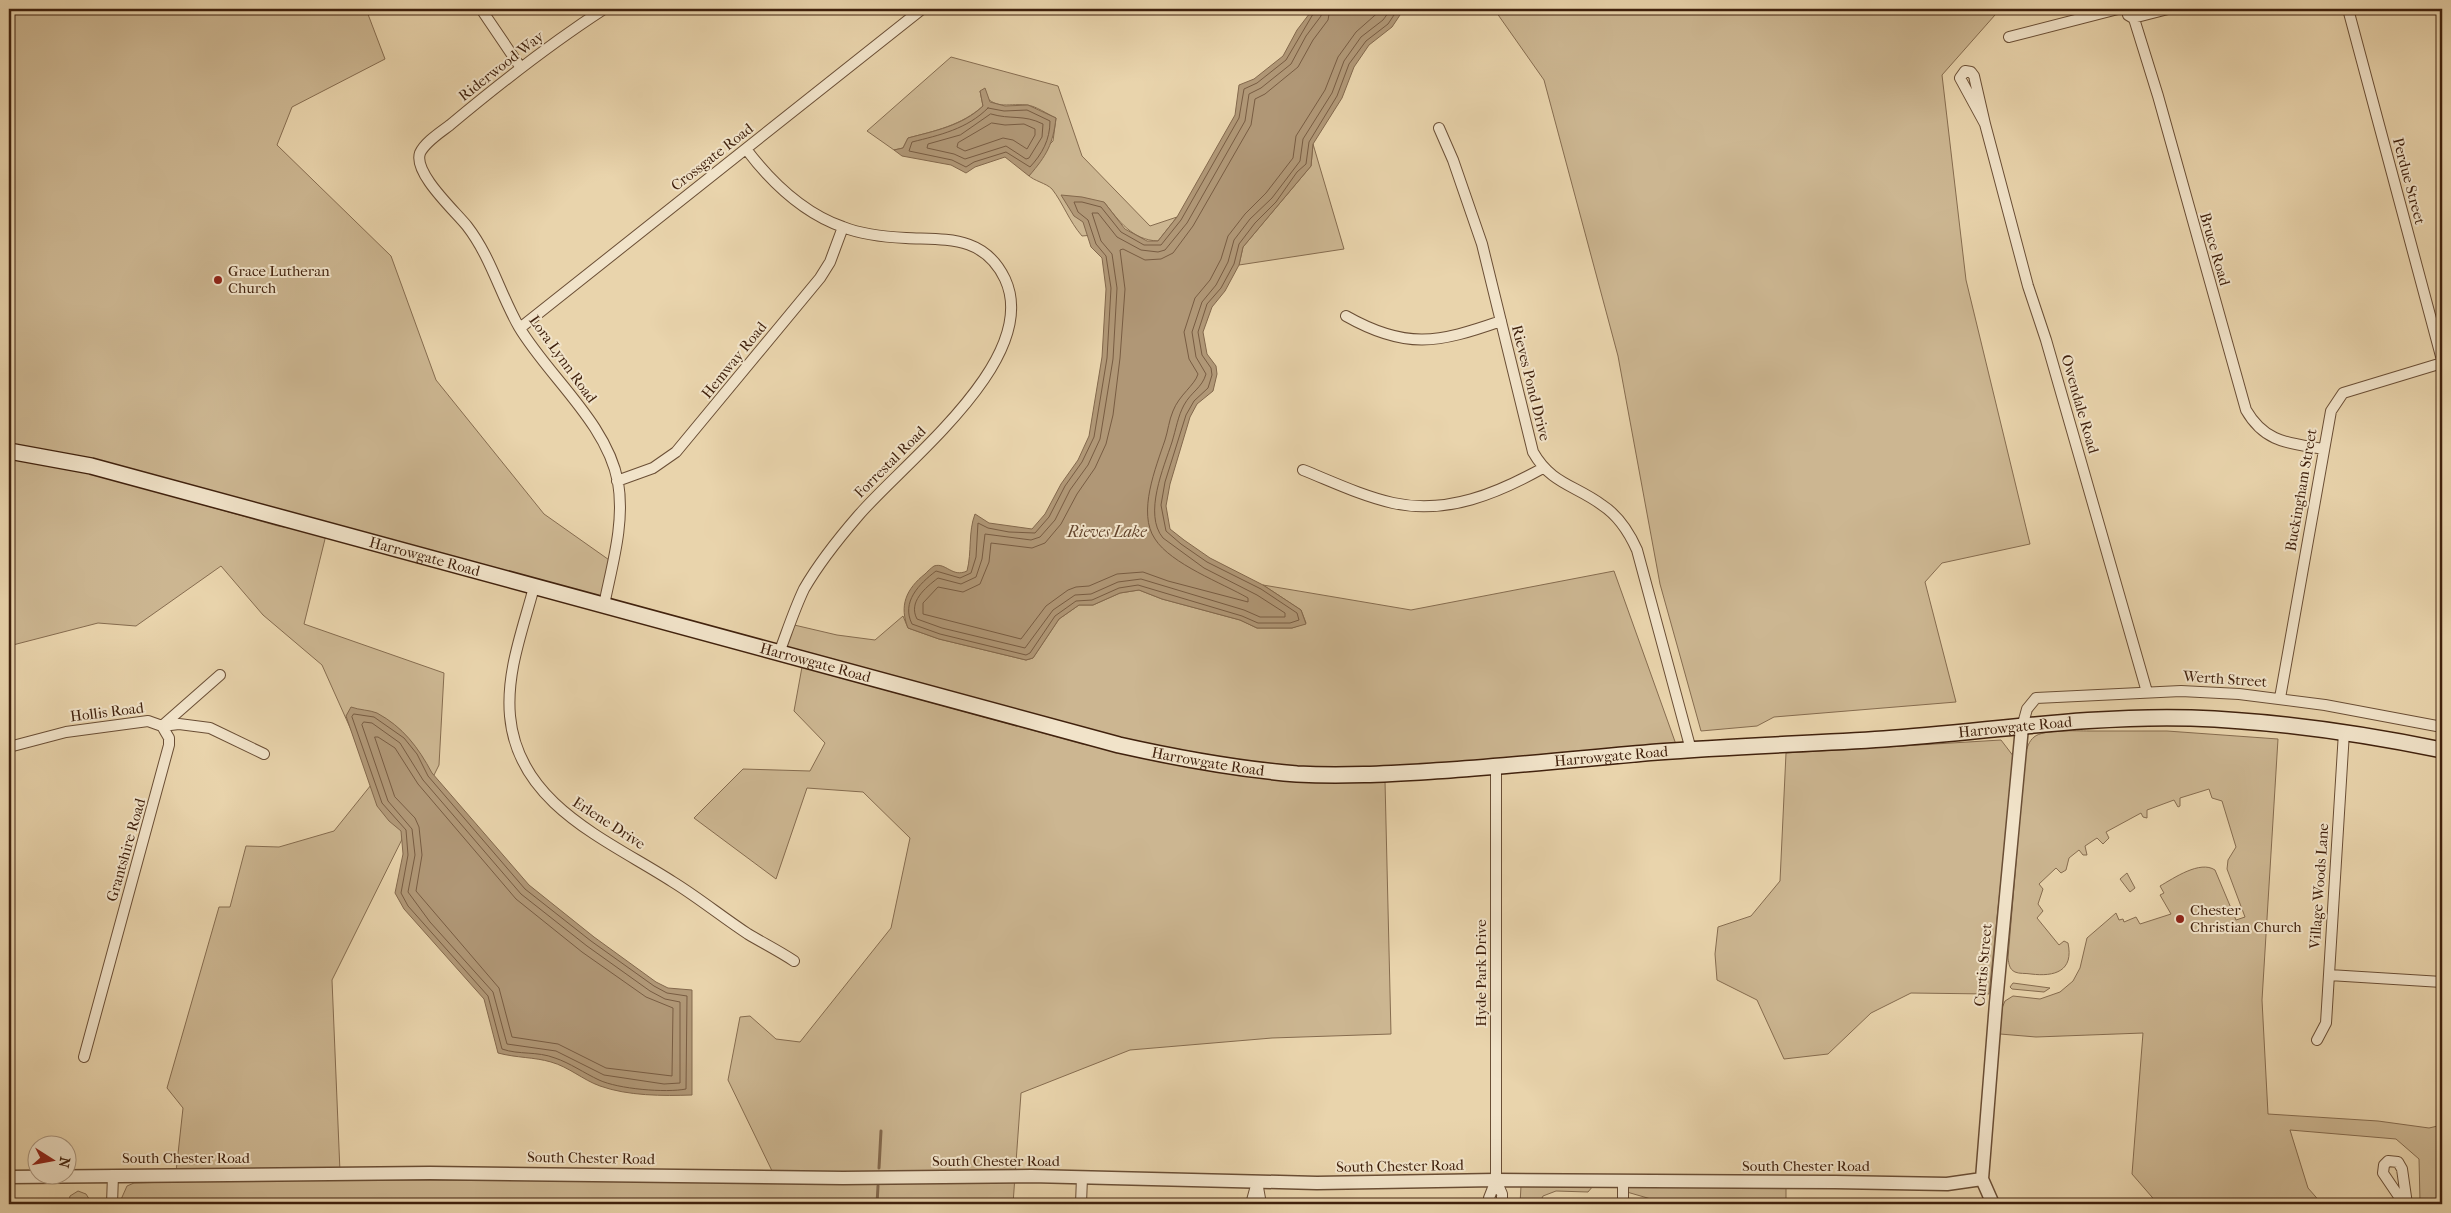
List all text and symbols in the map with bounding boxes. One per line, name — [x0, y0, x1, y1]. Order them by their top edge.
street label: Riderwood Way — [455, 27, 548, 105]
street label: Crossgate Road — [667, 119, 757, 195]
street label: Perdue Street — [2389, 136, 2429, 227]
street label: Bruce Road — [2196, 210, 2234, 288]
place label: Grace Lutheran Church — [228, 262, 330, 297]
marker: Grace Lutheran Church — [212, 274, 224, 286]
street label: Lora Lynn Road — [525, 312, 601, 407]
street label: Hemway Road — [698, 317, 771, 402]
street label: Rieves Pond Drive — [1508, 323, 1554, 443]
street label: Owendale Road — [2057, 352, 2103, 456]
street label: Forrestal Road — [850, 422, 930, 502]
street label: Buckingham Street — [2281, 427, 2321, 553]
water label: Rieves Lake — [1066, 522, 1147, 541]
street label: Harrowgate Road — [367, 533, 483, 580]
street label: Harrowgate Road — [758, 639, 874, 686]
street label: Werth Street — [2181, 667, 2268, 691]
street label: Hollis Road — [69, 698, 146, 725]
street label: Harrowgate Road — [1957, 713, 2073, 742]
street label: Harrowgate Road — [1554, 742, 1670, 770]
street label: Harrowgate Road — [1150, 743, 1266, 780]
street label: Erlene Drive — [569, 793, 649, 853]
street label: Grantshire Road — [103, 796, 150, 904]
street label: Village Woods Lane — [2306, 822, 2332, 950]
place label: Chester Christian Church — [2190, 901, 2302, 936]
marker: Chester Christian Church — [2174, 913, 2186, 925]
street label: Hyde Park Drive — [1472, 919, 1490, 1027]
street label: Curtis Street — [1970, 922, 1996, 1007]
north arrow — [28, 1136, 78, 1186]
street label: South Chester Road — [527, 1148, 656, 1168]
street label: South Chester Road — [122, 1149, 251, 1167]
street label: South Chester Road — [932, 1152, 1061, 1170]
text: N — [55, 1156, 74, 1170]
street label: South Chester Road — [1336, 1156, 1465, 1176]
street label: South Chester Road — [1742, 1157, 1871, 1175]

